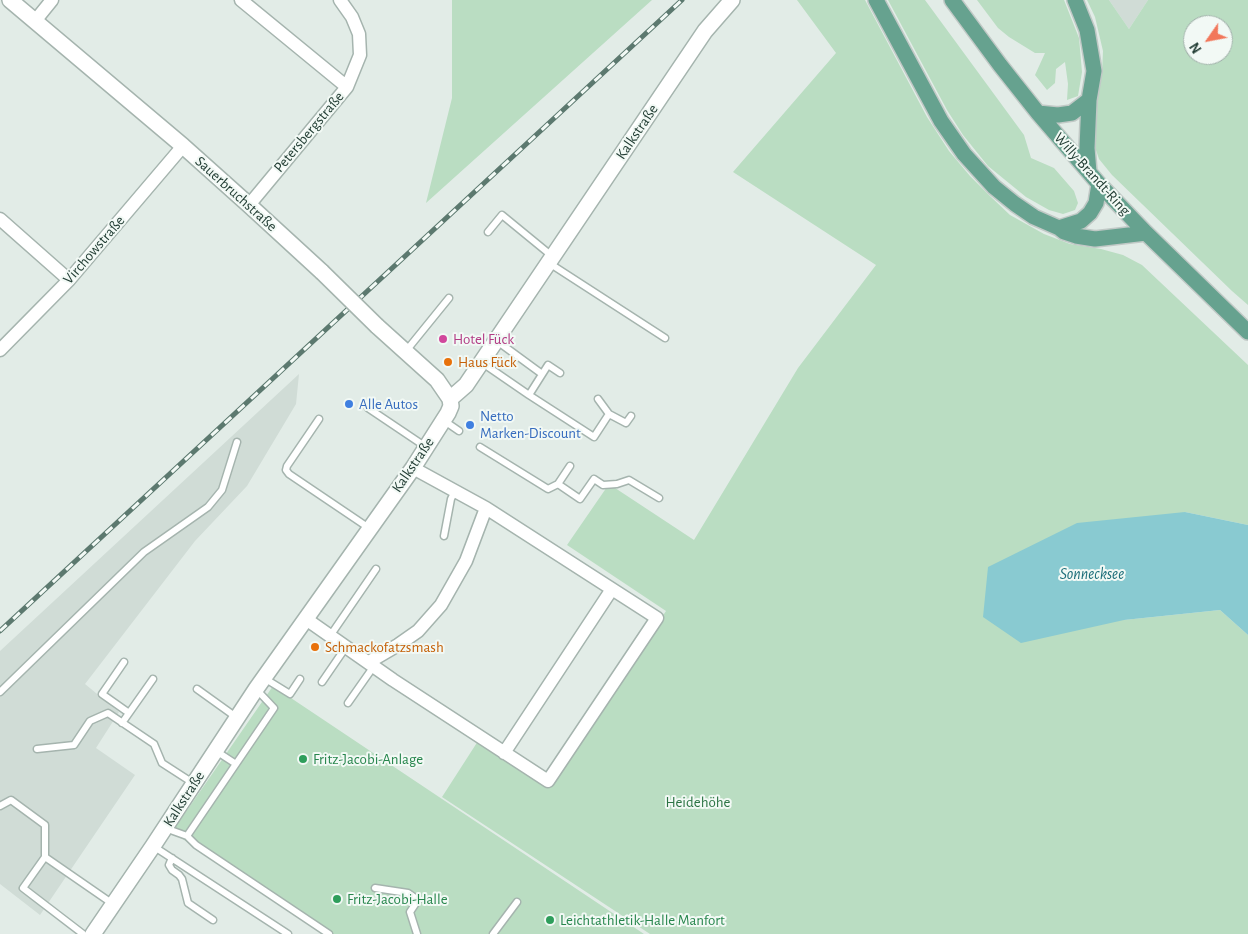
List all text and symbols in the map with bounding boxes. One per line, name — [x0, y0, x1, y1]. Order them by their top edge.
north arrow — [1183, 15, 1233, 65]
text: N — [1188, 40, 1205, 56]
street label: Petersbergstraße — [270, 88, 348, 176]
street label: Kalkstraße — [612, 101, 662, 163]
street label: Willy-Brandt-Ring — [1050, 129, 1134, 219]
street label: Sauerbruchstraße — [191, 153, 281, 235]
street label: Virchowstraße — [59, 212, 129, 288]
place label: Hotel Fück — [453, 330, 514, 348]
marker: Hotel Fück — [437, 333, 449, 345]
place label: Haus Fück — [458, 353, 517, 371]
marker: Haus Fück — [442, 356, 454, 368]
place label: Alle Autos — [359, 395, 418, 413]
marker: Alle Autos — [343, 398, 355, 410]
place label: Netto Marken-Discount — [480, 407, 581, 442]
marker: Netto Marken-Discount — [464, 419, 476, 431]
street label: Kalkstraße — [388, 434, 438, 496]
water label: Sonnecksee — [1060, 564, 1124, 584]
place label: Schmackofatzsmash — [325, 638, 444, 656]
marker: Schmackofatzsmash — [309, 641, 321, 653]
place label: Fritz-Jacobi-Anlage — [313, 750, 423, 768]
marker: Fritz-Jacobi-Anlage — [297, 753, 309, 765]
street label: Kalkstraße — [159, 768, 209, 830]
park label: Heidehöhe — [665, 793, 731, 811]
place label: Fritz-Jacobi-Halle — [347, 890, 448, 908]
marker: Fritz-Jacobi-Halle — [331, 893, 343, 905]
place label: Leichtathletik-Halle Manfort — [560, 911, 725, 929]
marker: Leichtathletik-Halle Manfort — [544, 914, 556, 926]

